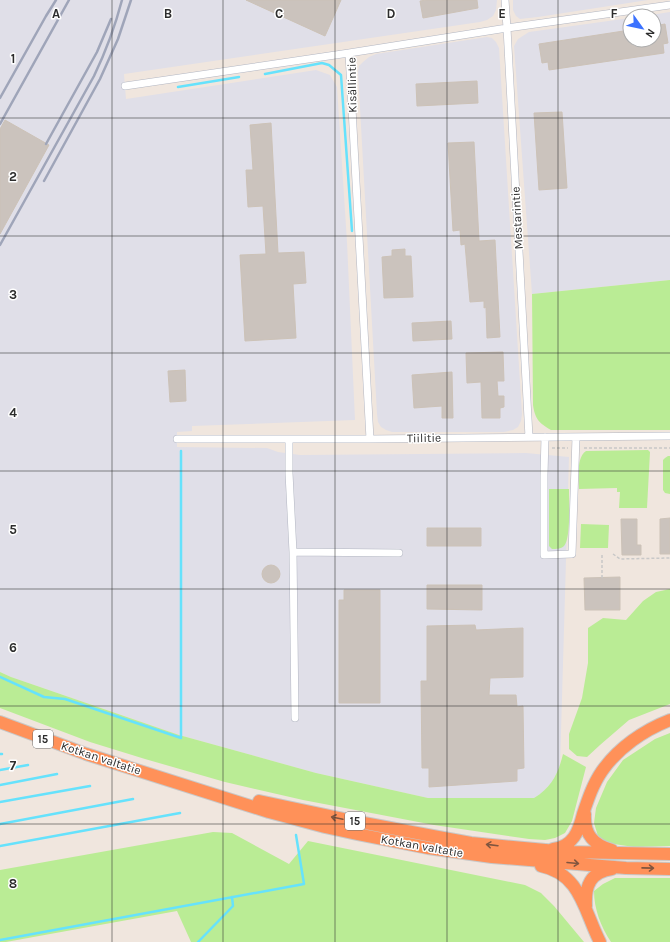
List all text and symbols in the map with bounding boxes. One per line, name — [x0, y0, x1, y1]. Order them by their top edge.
text: A — [52, 6, 60, 21]
text: B — [164, 6, 172, 21]
text: C — [275, 6, 283, 21]
text: D — [387, 6, 396, 21]
text: E — [498, 6, 506, 21]
text: F — [610, 6, 618, 21]
north arrow — [622, 8, 662, 48]
text: N — [642, 26, 658, 40]
text: 1 — [11, 51, 15, 66]
street label: Kisällintie — [345, 57, 359, 113]
text: 2 — [9, 169, 17, 184]
street label: Mestarintie — [508, 186, 526, 250]
text: 3 — [9, 287, 17, 302]
text: 4 — [9, 405, 17, 420]
street label: Tiilitie — [407, 431, 441, 445]
text: 5 — [9, 522, 17, 537]
text: 6 — [9, 640, 17, 655]
road number: 15 — [33, 730, 53, 748]
street label: Kotkan valtatie — [59, 738, 143, 778]
text: 7 — [10, 758, 17, 773]
road number: 15 — [345, 812, 365, 830]
one-way arrow — [330, 813, 343, 821]
street label: Kotkan valtatie — [380, 832, 464, 860]
one-way arrow — [486, 841, 499, 849]
one-way arrow — [566, 860, 579, 867]
one-way arrow — [641, 865, 654, 872]
text: 8 — [9, 876, 17, 891]

